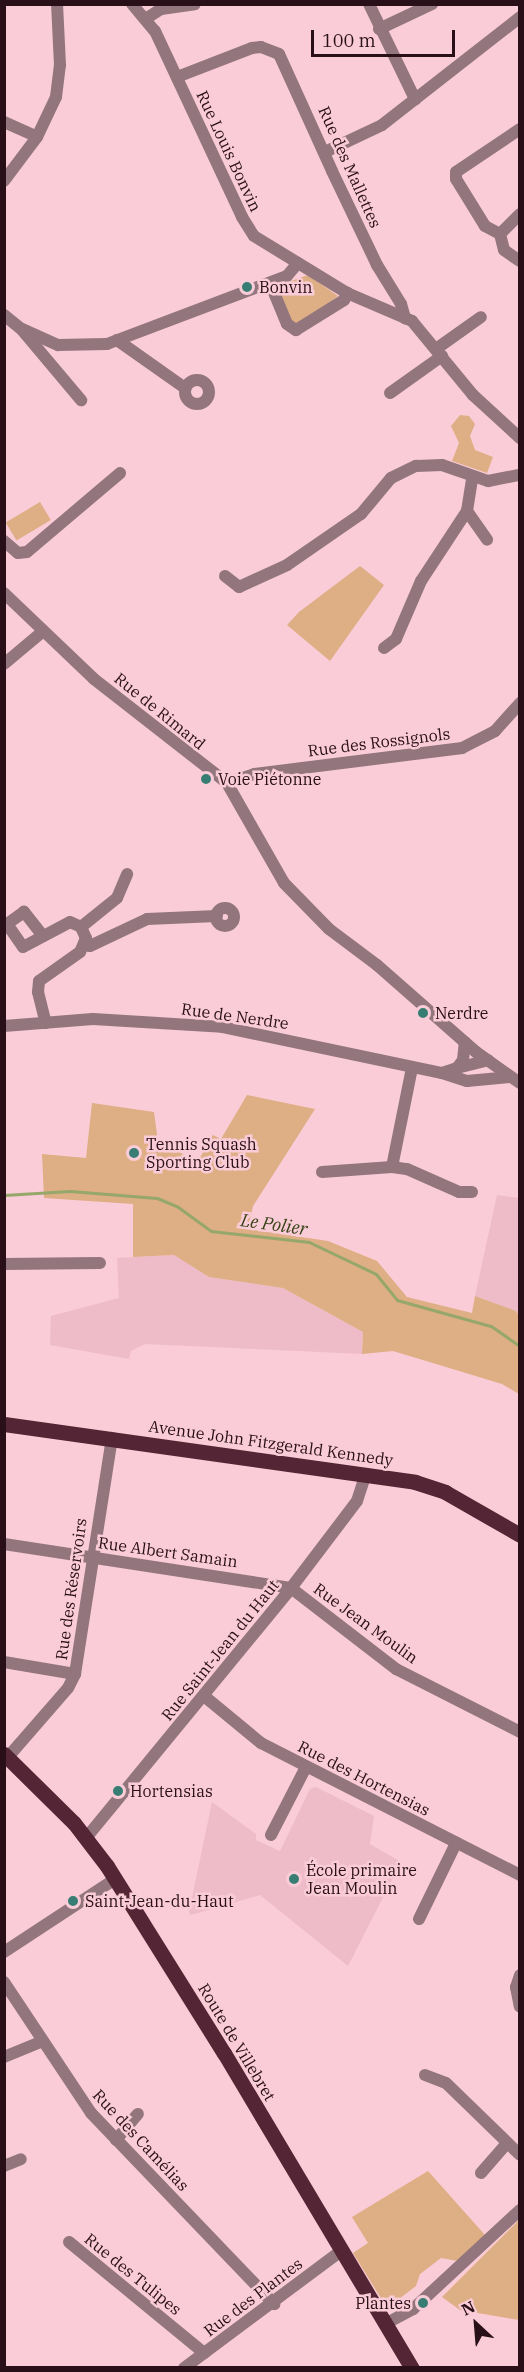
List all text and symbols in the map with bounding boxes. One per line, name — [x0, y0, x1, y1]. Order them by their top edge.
scale bar — [314, 18, 458, 56]
text: 100 m — [322, 29, 376, 52]
street label: Rue Louis Bonvin — [193, 87, 265, 215]
street label: Rue des Mallettes — [315, 103, 385, 231]
place label: Bonvin — [259, 277, 313, 297]
marker: Bonvin — [240, 280, 254, 294]
street label: Rue de Rimard — [111, 668, 209, 754]
street label: Rue des Rossignols — [307, 724, 451, 760]
place label: Voie Piétonne — [218, 769, 321, 789]
marker: Voie Piétonne — [199, 772, 213, 786]
street label: Rue de Nerdre — [180, 999, 290, 1033]
place label: Nerdre — [435, 1003, 488, 1023]
marker: Nerdre — [416, 1006, 430, 1020]
place label: Tennis Squash Sporting Club — [146, 1134, 257, 1172]
marker: Tennis Squash Sporting Club — [127, 1146, 141, 1160]
water label: Le Polier — [239, 1210, 309, 1240]
street label: Avenue John Fitzgerald Kennedy — [148, 1416, 394, 1470]
street label: Rue des Réservoirs — [52, 1517, 90, 1661]
street label: Rue Albert Samain — [97, 1533, 239, 1571]
street label: Rue Saint-Jean du Haut — [157, 1576, 283, 1724]
street label: Rue Jean Moulin — [310, 1579, 422, 1667]
street label: Rue des Hortensias — [295, 1736, 433, 1820]
place label: Hortensias — [130, 1781, 213, 1801]
marker: Hortensias — [111, 1784, 125, 1798]
place label: École primaire Jean Moulin — [306, 1860, 417, 1898]
marker: École primaire Jean Moulin — [287, 1872, 301, 1886]
place label: Saint-Jean-du-Haut — [85, 1891, 234, 1911]
marker: Saint-Jean-du-Haut — [66, 1894, 80, 1908]
street label: Route de Villebret — [194, 1980, 280, 2104]
street label: Rue des Camélias — [89, 2085, 193, 2195]
street label: Rue des Tulipes — [81, 2229, 185, 2319]
street label: Rue des Plantes — [200, 2254, 306, 2340]
place label: Plantes — [355, 2293, 411, 2313]
north arrow — [446, 2294, 506, 2354]
marker: Plantes — [416, 2296, 430, 2310]
text: N — [458, 2296, 478, 2320]

